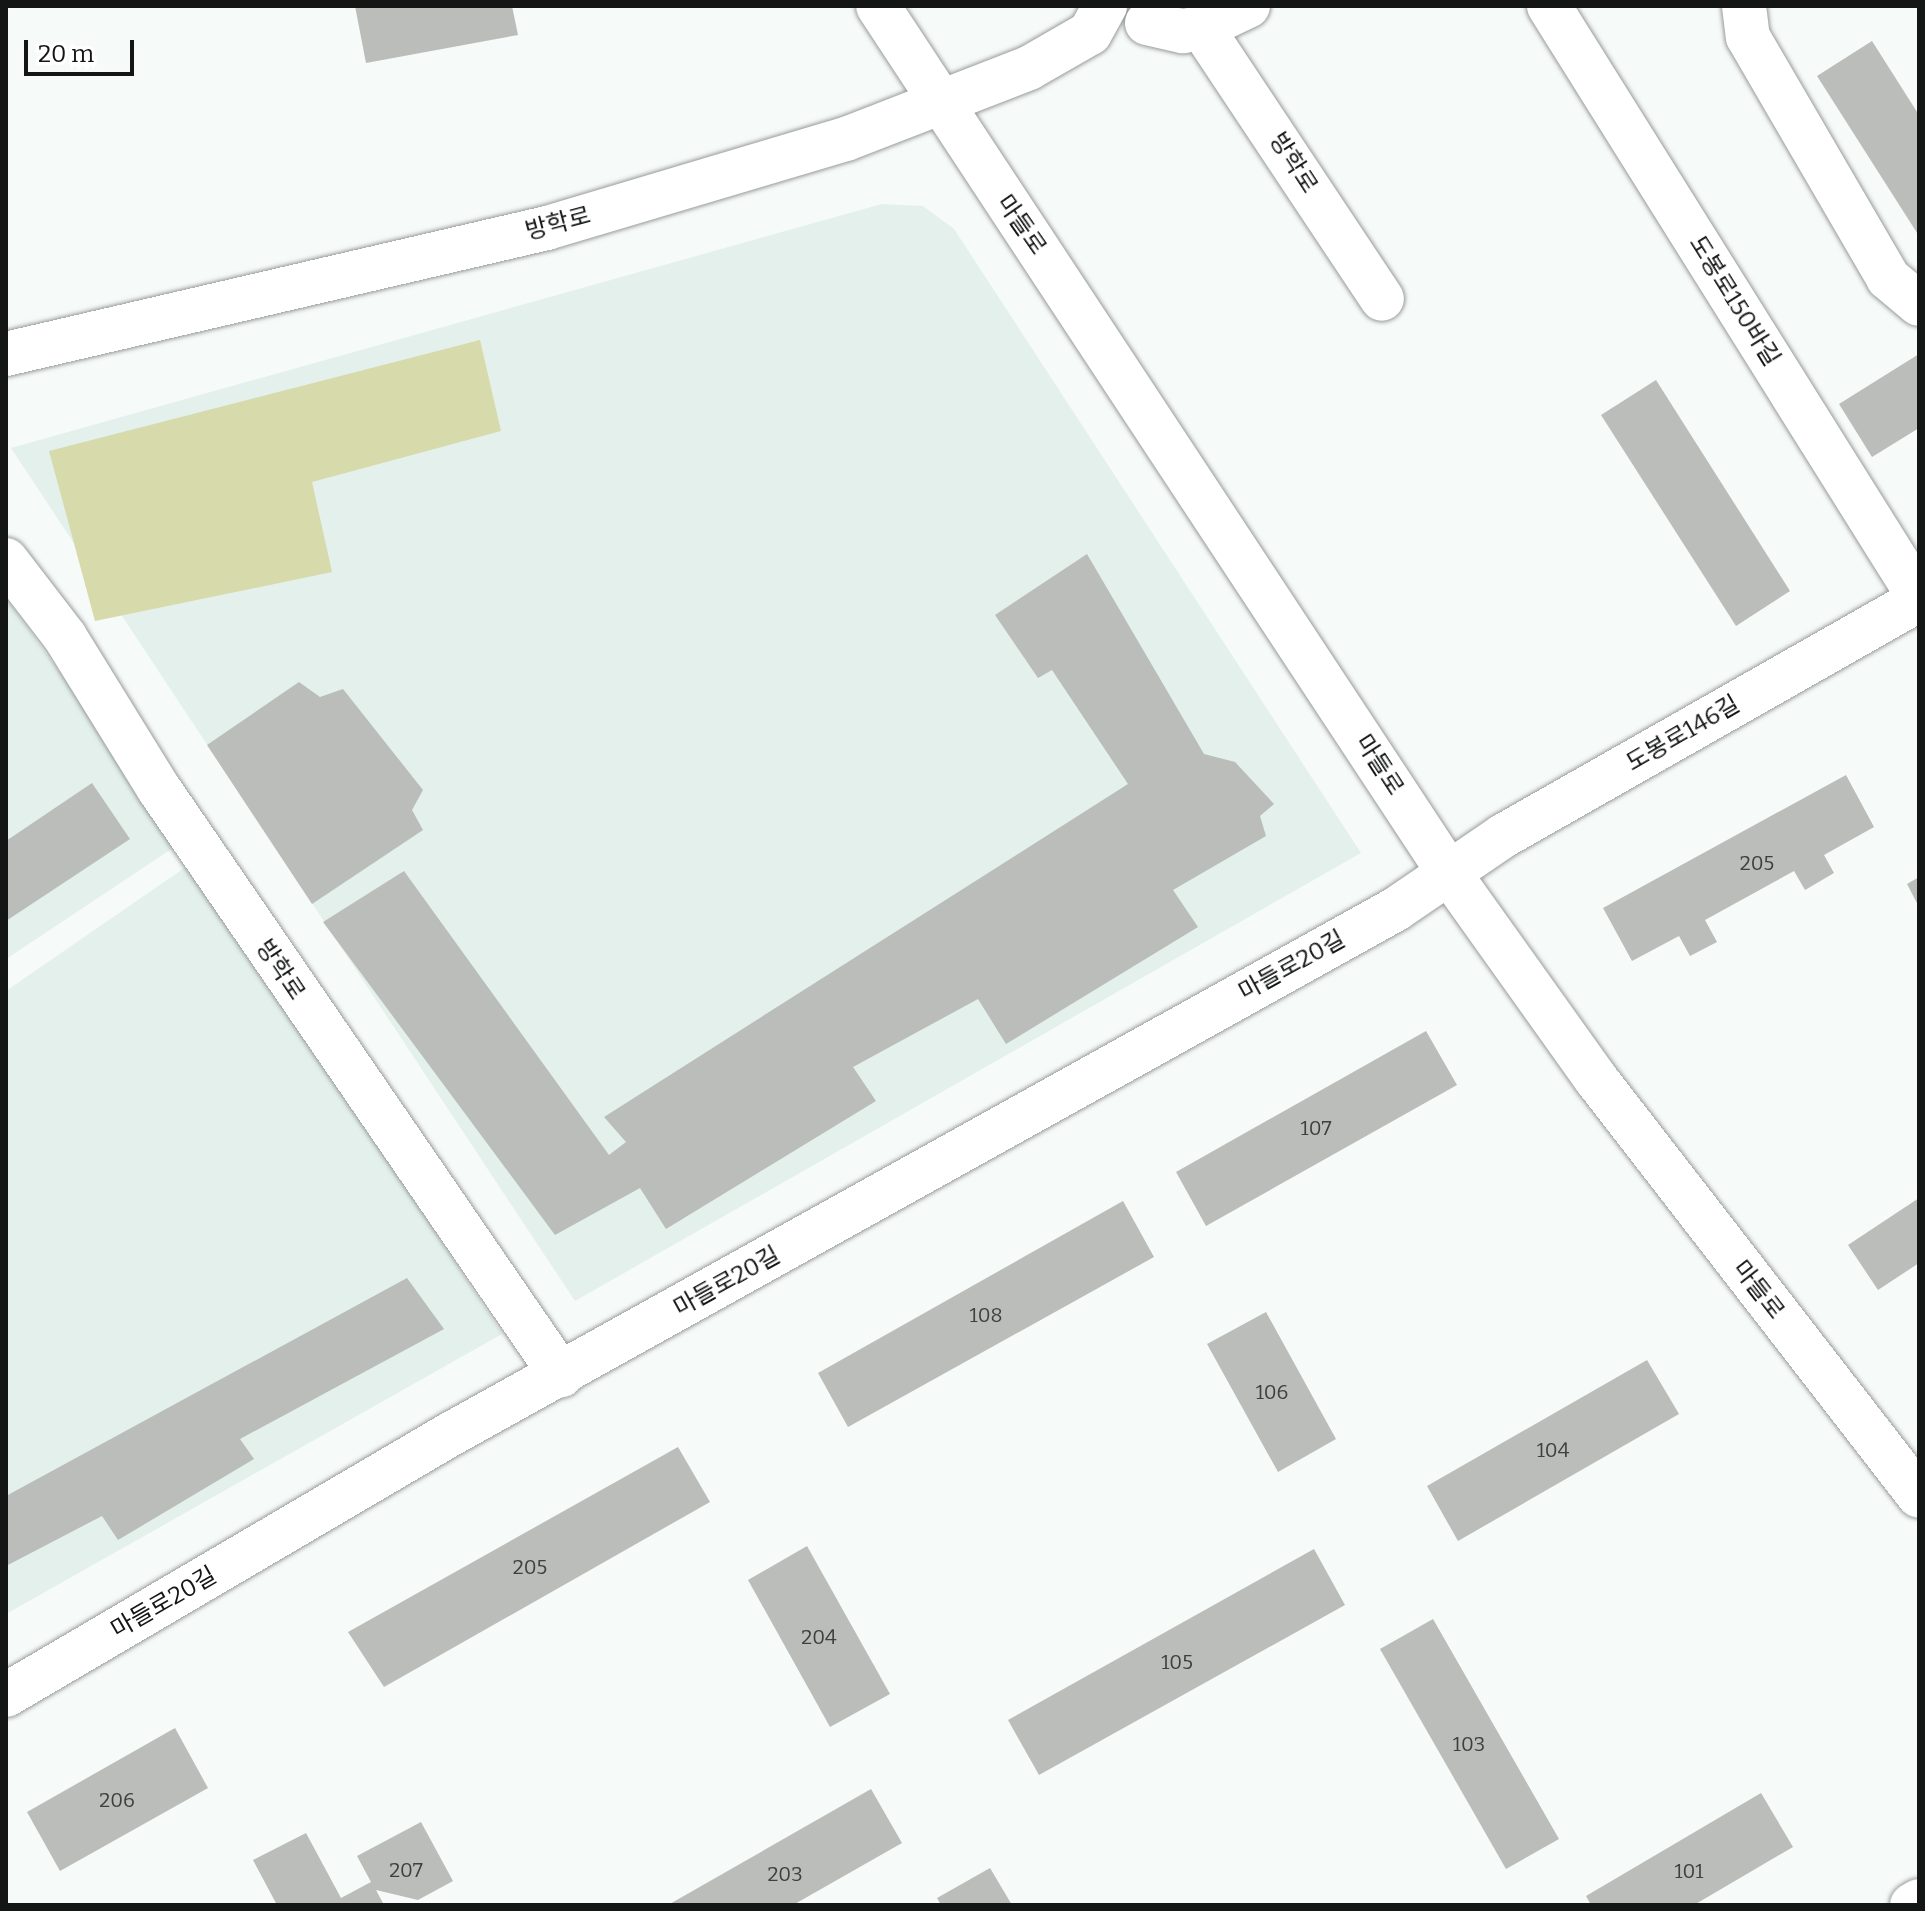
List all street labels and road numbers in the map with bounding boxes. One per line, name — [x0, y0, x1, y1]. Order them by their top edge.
street label: 방학로 — [1263, 127, 1323, 199]
street label: 마들로 — [990, 190, 1052, 260]
street label: 방학로 — [522, 202, 594, 246]
street label: 도봉로150바길 — [1682, 230, 1786, 372]
street label: 도봉로146길 — [1621, 690, 1745, 778]
street label: 마들로 — [1349, 729, 1409, 801]
street label: 마들로20길 — [1234, 925, 1350, 1007]
street label: 방학로 — [250, 934, 310, 1006]
street label: 마들로20길 — [669, 1241, 785, 1323]
street label: 마들로 — [1726, 1255, 1790, 1325]
street label: 마들로20길 — [106, 1561, 222, 1645]

